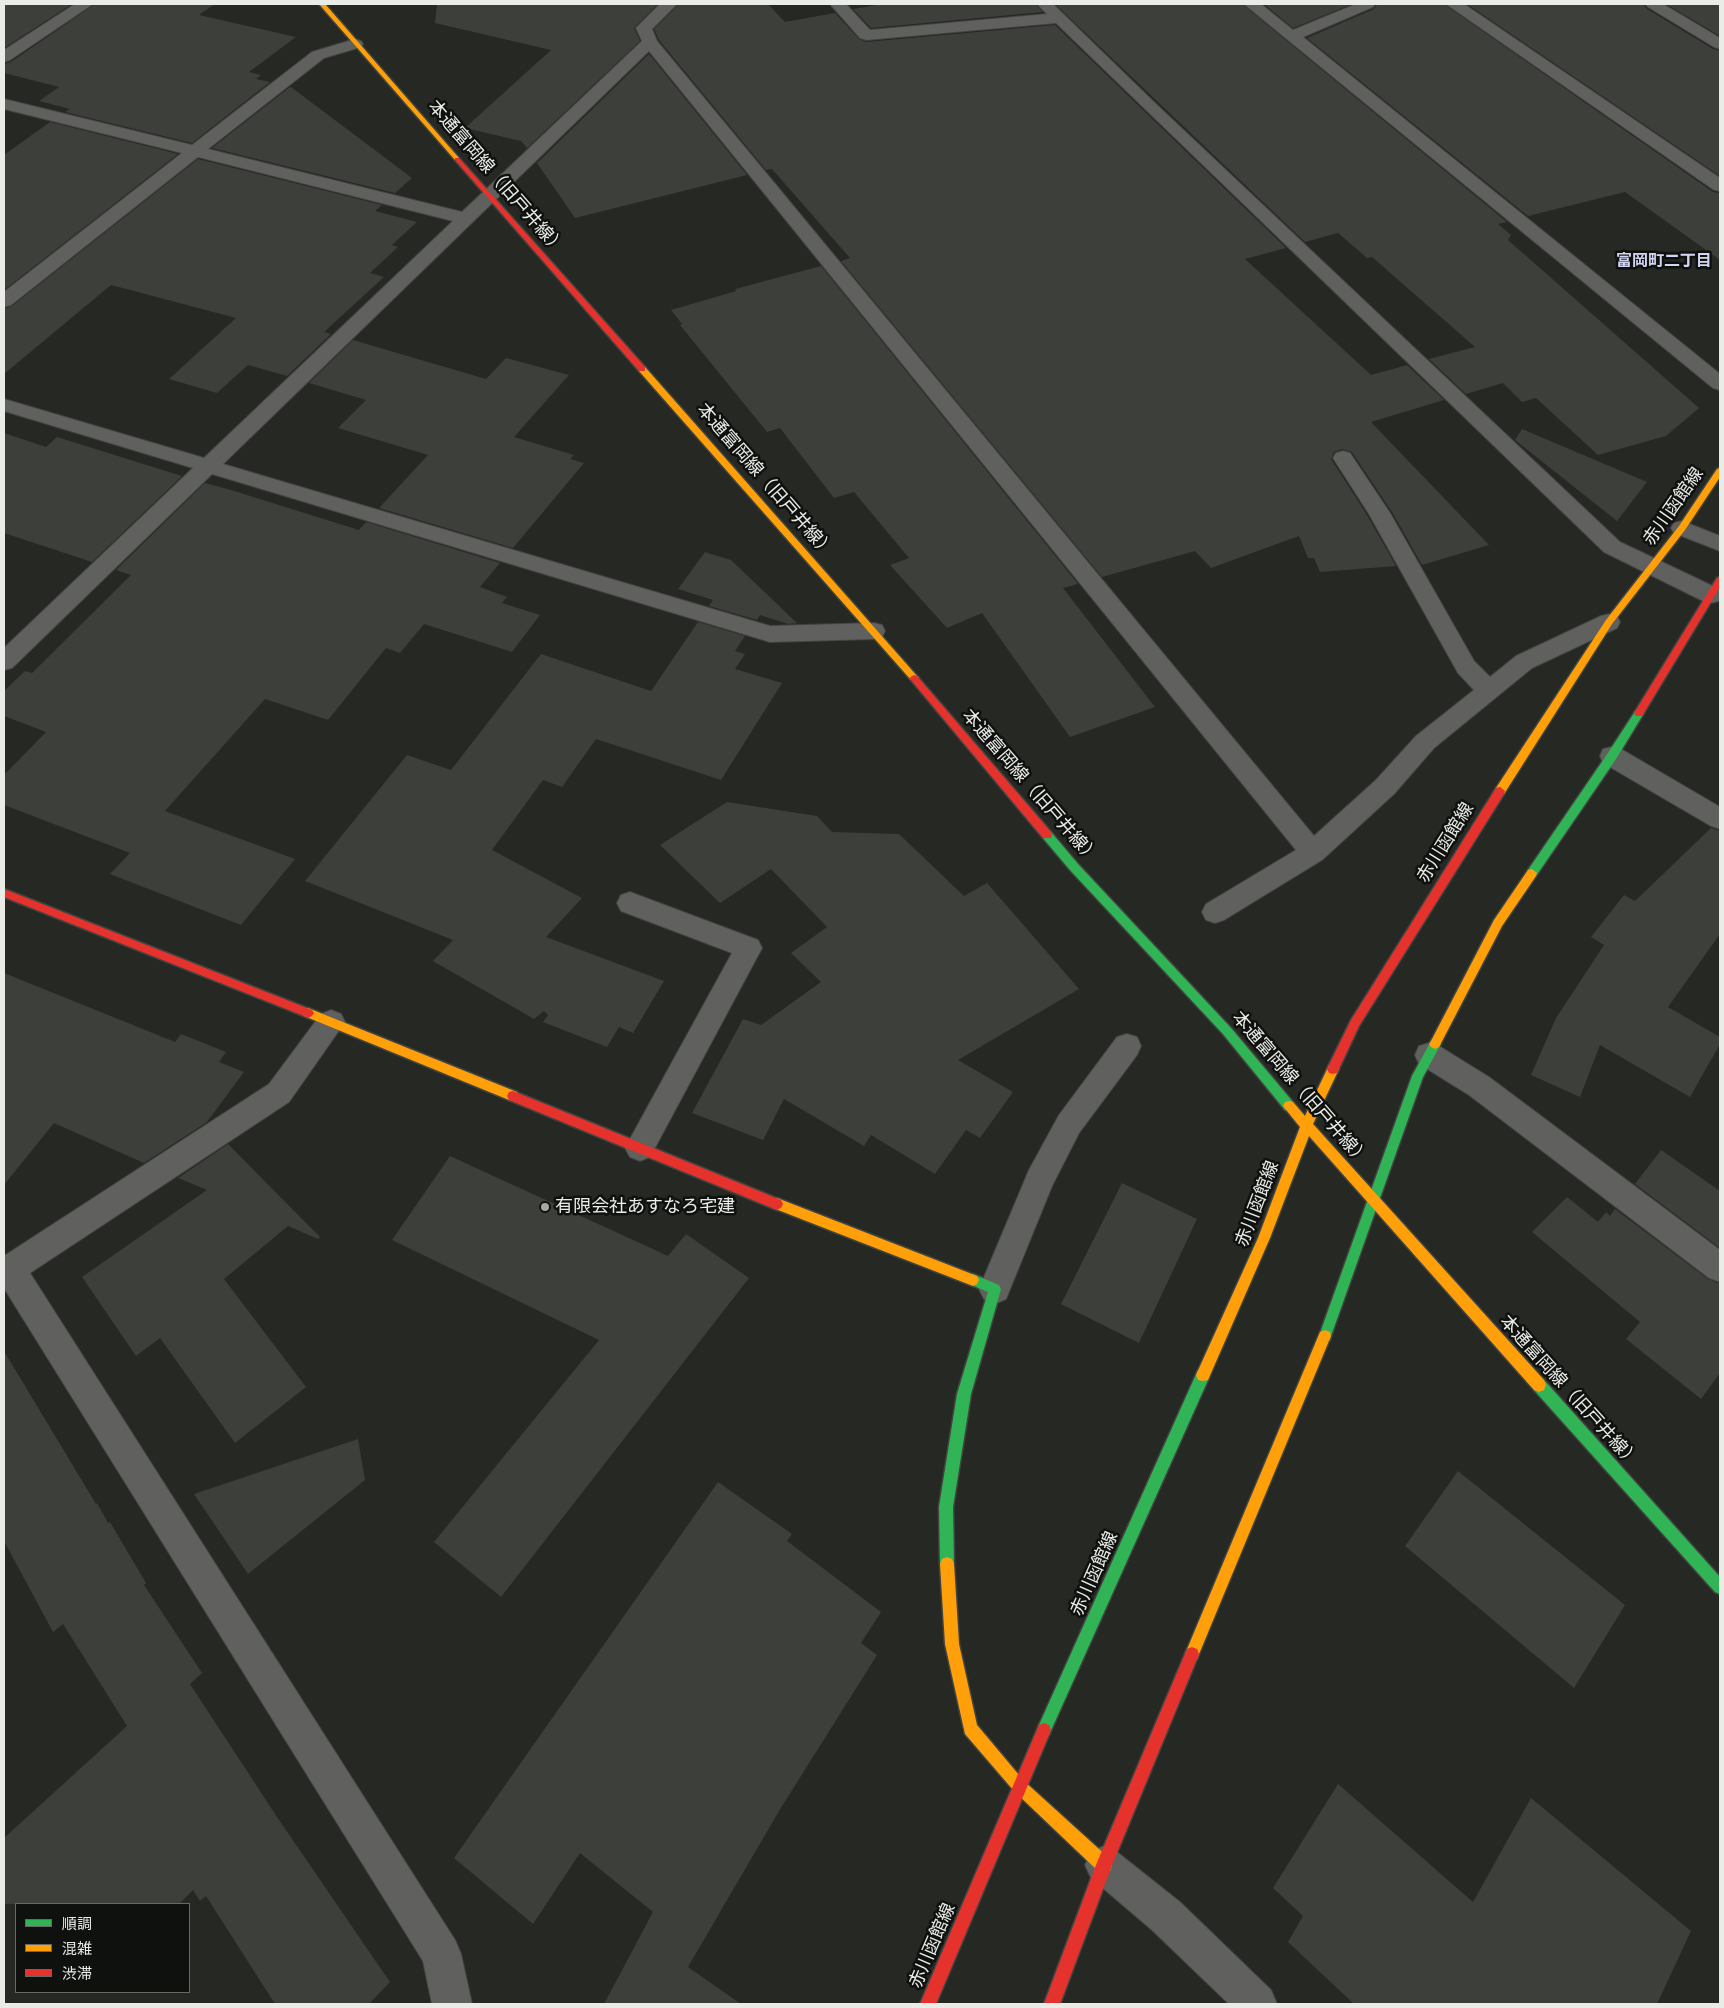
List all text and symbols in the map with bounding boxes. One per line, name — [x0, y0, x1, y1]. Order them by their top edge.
street label: 本通富岡線（旧戸井線） — [423, 96, 569, 260]
district label: 富岡町二丁目 — [1616, 252, 1712, 272]
street label: 本通富岡線（旧戸井線） — [692, 399, 838, 563]
street label: 赤川函館線 — [1639, 464, 1709, 550]
street label: 本通富岡線（旧戸井線） — [957, 705, 1103, 869]
street label: 赤川函館線 — [1413, 799, 1479, 887]
street label: 本通富岡線（旧戸井線） — [1227, 1007, 1373, 1171]
street label: 赤川函館線 — [1232, 1158, 1284, 1250]
place label: 有限会社あすなろ宅建 — [555, 1196, 735, 1218]
marker: 有限会社あすなろ宅建 — [539, 1201, 551, 1213]
street label: 本通富岡線（旧戸井線） — [1495, 1311, 1643, 1473]
street label: 赤川函館線 — [1067, 1528, 1123, 1620]
street label: 赤川函館線 — [905, 1900, 961, 1992]
legend — [15, 1903, 190, 1993]
text: 順調 — [62, 1916, 92, 1932]
text: 混雑 — [62, 1941, 92, 1957]
text: 渋滞 — [62, 1966, 92, 1982]

